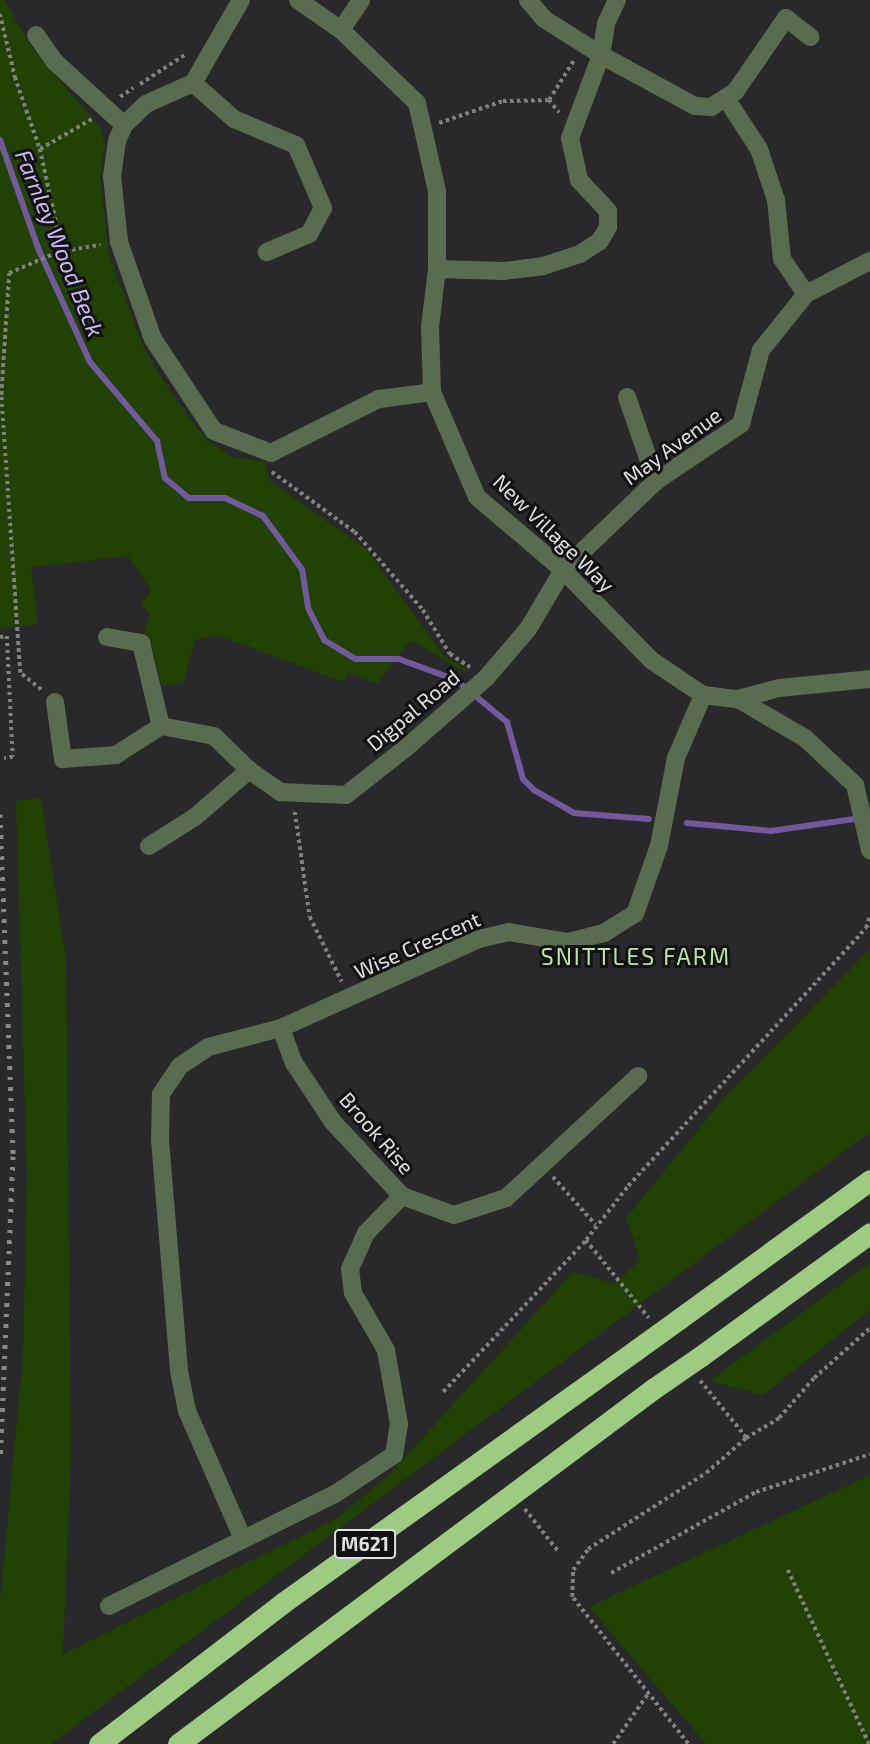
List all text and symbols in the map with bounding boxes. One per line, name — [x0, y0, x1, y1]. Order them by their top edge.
water label: Farnley Wood Beck — [10, 145, 110, 341]
street label: May Avenue — [618, 402, 726, 490]
street label: New Village Way — [488, 468, 620, 598]
street label: Digpal Road — [361, 664, 465, 756]
street label: Wise Crescent — [350, 906, 484, 984]
district label: SNITTLES FARM — [542, 942, 730, 970]
street label: Brook Rise — [335, 1087, 419, 1179]
road number: M621 — [334, 1528, 396, 1560]

